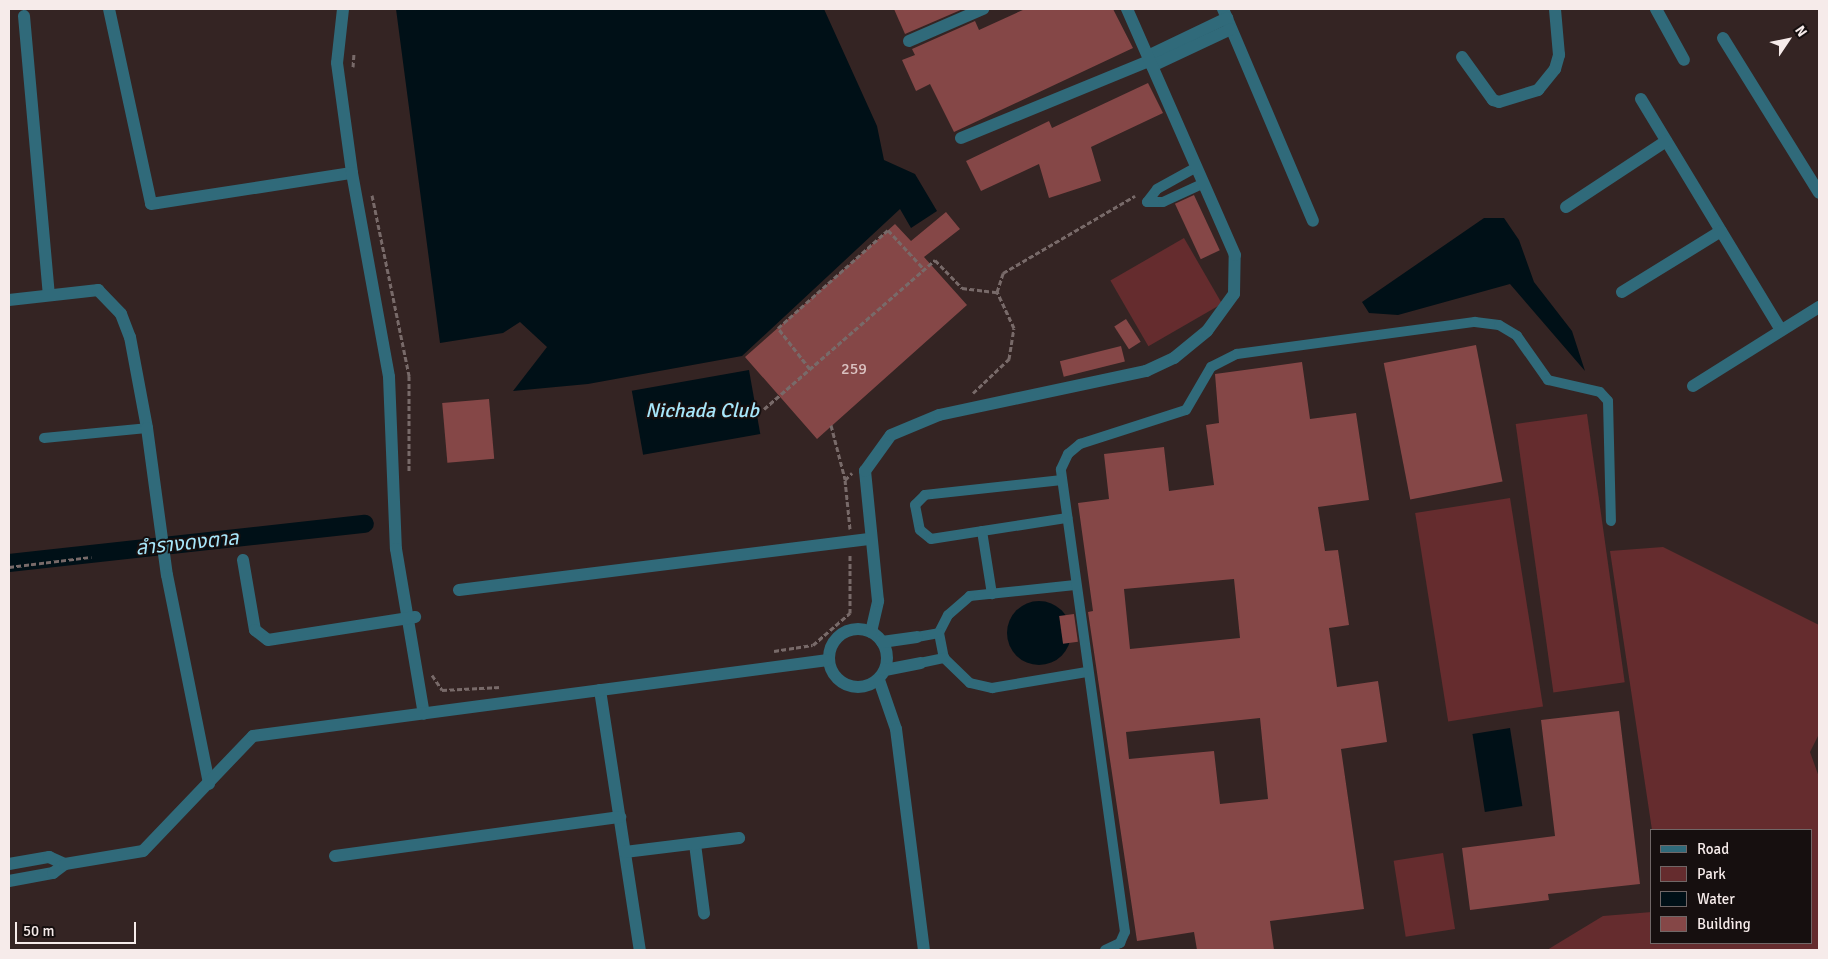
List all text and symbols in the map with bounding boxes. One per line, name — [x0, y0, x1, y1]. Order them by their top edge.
north arrow — [1763, 15, 1813, 65]
text: N — [1791, 23, 1811, 40]
house number: 259 — [841, 359, 867, 379]
water label: Nichada Club — [645, 398, 759, 422]
water label: ลำรางดงตาล — [134, 526, 240, 560]
legend — [1650, 829, 1813, 944]
text: Road — [1697, 840, 1729, 858]
text: Park — [1697, 865, 1726, 883]
text: Water — [1697, 890, 1735, 908]
scale bar — [18, 912, 139, 944]
text: Building — [1697, 915, 1751, 933]
text: 50 m — [23, 922, 54, 940]

